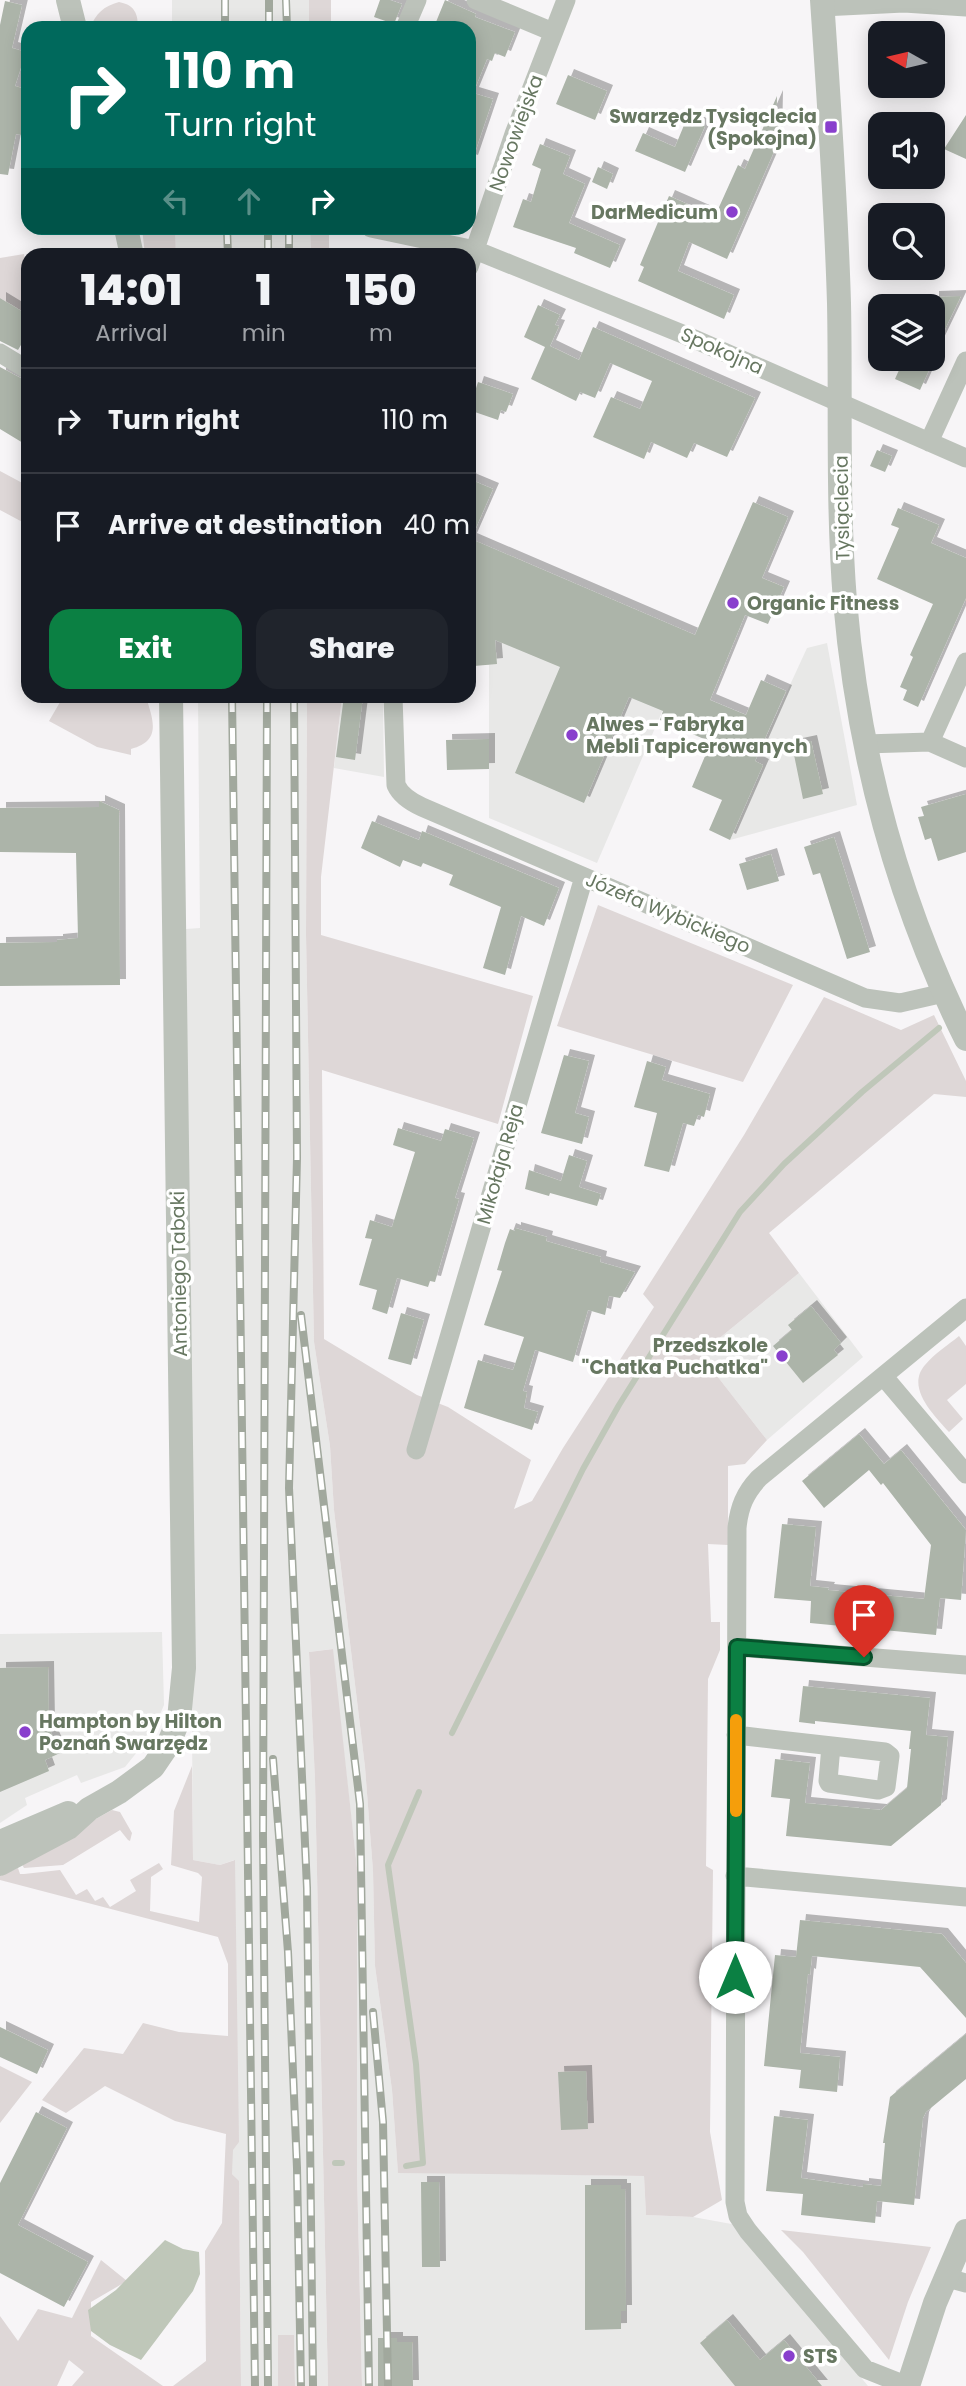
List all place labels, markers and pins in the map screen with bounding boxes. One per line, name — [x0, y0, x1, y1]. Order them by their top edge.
place label: Swarzędz Tysiąclecia (Spokojna) — [609, 103, 817, 152]
marker: Swarzędz Tysiąclecia (Spokojna) — [823, 119, 839, 135]
place label: DarMedicum — [591, 199, 718, 226]
marker: DarMedicum — [724, 204, 740, 220]
place label: Organic Fitness — [747, 590, 899, 617]
marker: Organic Fitness — [725, 595, 741, 611]
place label: Alwes - Fabryka Mebli Tapicerowanych — [586, 711, 808, 760]
marker: Alwes - Fabryka Mebli Tapicerowanych — [564, 727, 580, 743]
place label: Przedszkole "Chatka Puchatka" — [582, 1332, 768, 1381]
marker: Przedszkole "Chatka Puchatka" — [774, 1348, 790, 1364]
pin — [834, 1585, 894, 1657]
place label: Hampton by Hilton Poznań Swarzędz — [39, 1708, 222, 1757]
marker: Hampton by Hilton Poznań Swarzędz — [17, 1724, 33, 1740]
place label: STS — [803, 2343, 838, 2370]
marker: STS — [781, 2348, 797, 2364]

